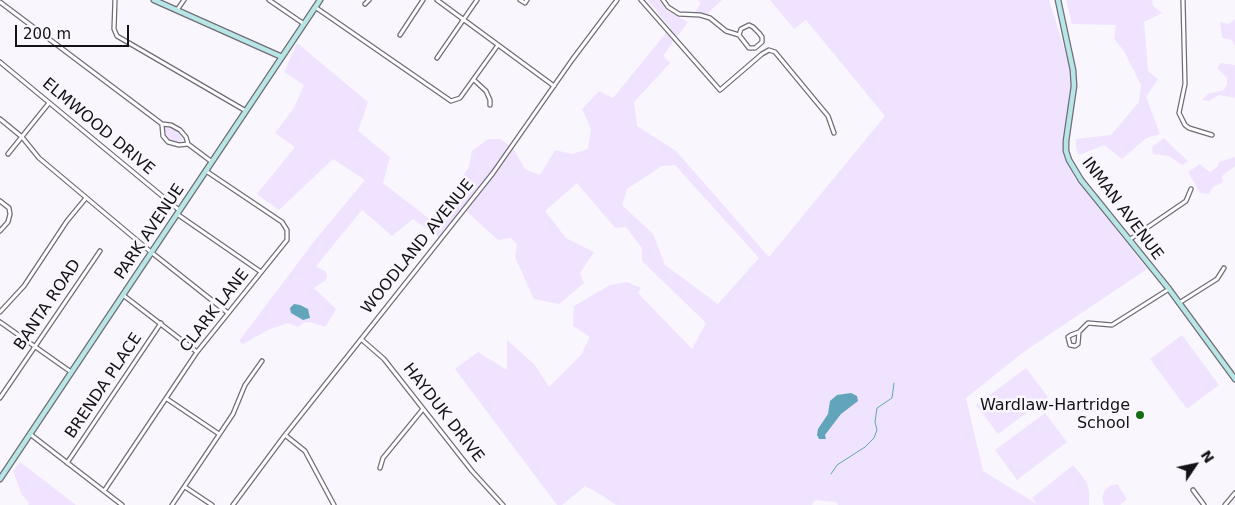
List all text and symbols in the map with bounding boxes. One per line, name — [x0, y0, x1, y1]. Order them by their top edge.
scale bar — [18, 15, 131, 47]
text: 200 m — [23, 25, 71, 43]
street label: ELMWOOD DRIVE — [38, 75, 158, 179]
street label: INMAN AVENUE — [1077, 154, 1167, 264]
street label: WOODLAND AVENUE — [358, 176, 478, 318]
street label: PARK AVENUE — [111, 181, 189, 283]
street label: BANTA ROAD — [11, 256, 85, 354]
street label: CLARK LANE — [177, 266, 253, 356]
street label: BRENDA PLACE — [62, 330, 146, 442]
street label: HAYDUK DRIVE — [398, 360, 488, 466]
place label: Wardlaw-Hartridge School — [980, 396, 1130, 434]
marker: Wardlaw-Hartridge School — [1134, 409, 1146, 421]
north arrow — [1170, 440, 1220, 490]
text: N — [1198, 447, 1217, 466]

